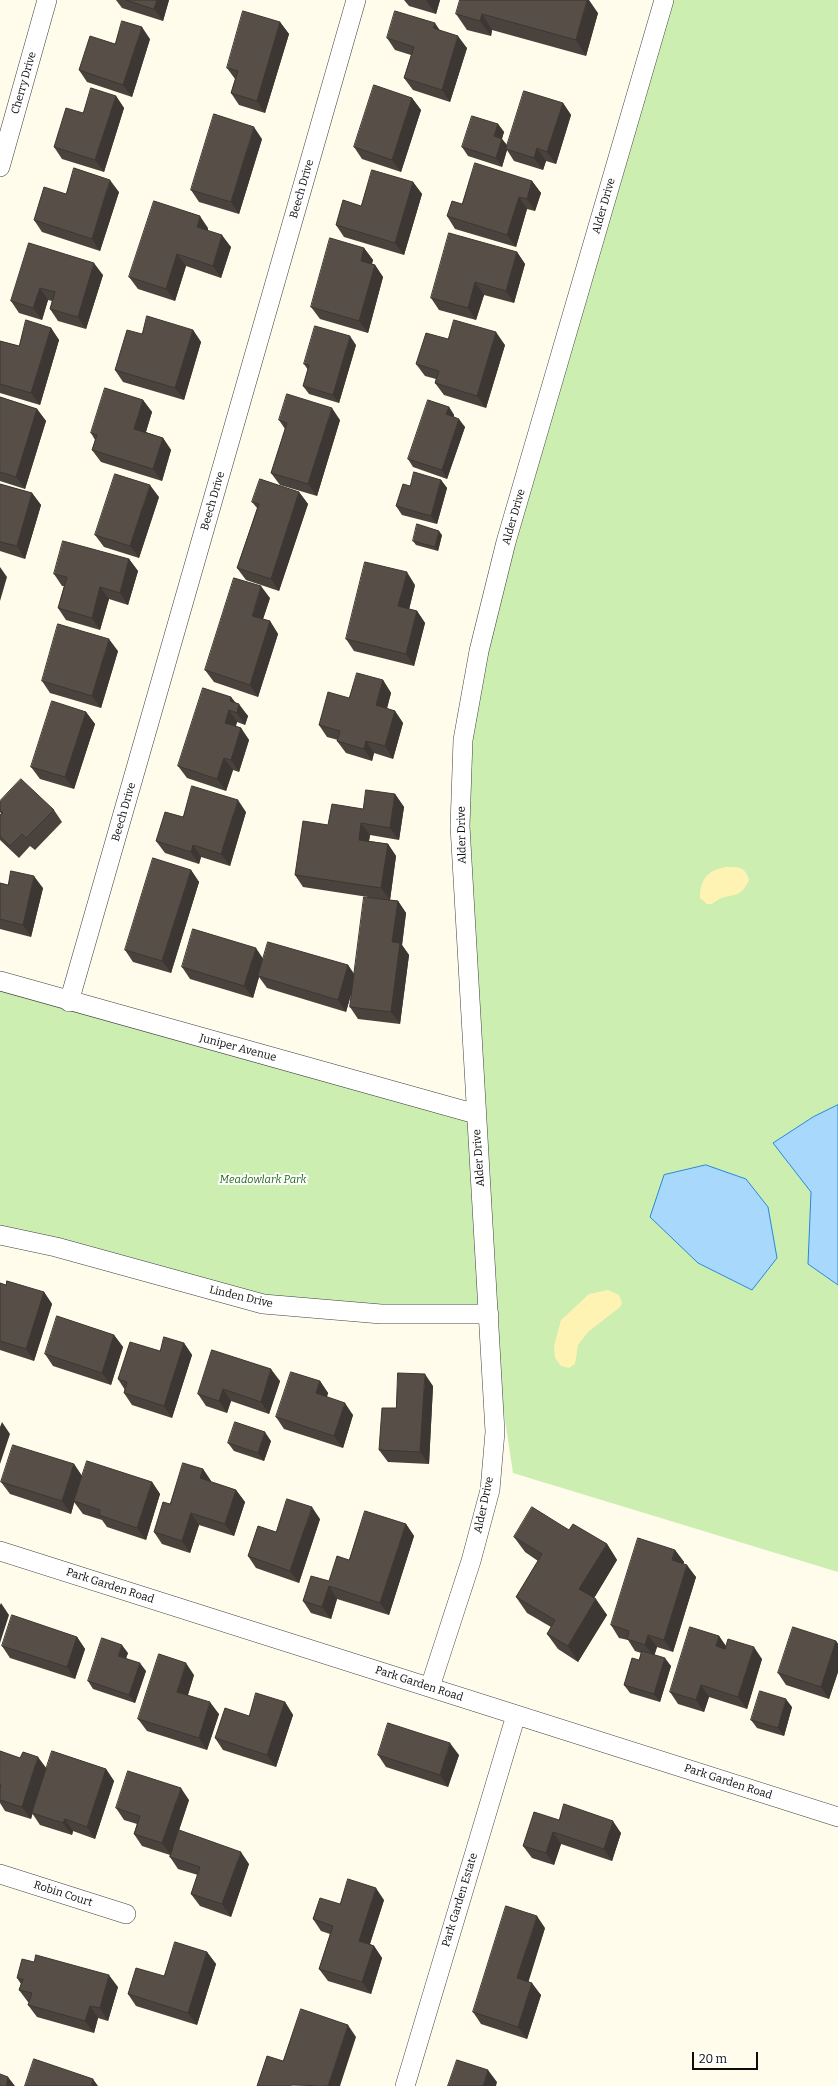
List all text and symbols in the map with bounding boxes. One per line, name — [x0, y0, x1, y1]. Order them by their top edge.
street label: Cherry Drive — [9, 50, 39, 116]
street label: Beech Drive — [287, 158, 317, 220]
street label: Alder Drive — [590, 177, 618, 235]
street label: Beech Drive — [198, 470, 228, 532]
street label: Alder Drive — [500, 488, 528, 546]
street label: Beech Drive — [109, 781, 139, 843]
street label: Alder Drive — [455, 806, 469, 864]
street label: Juniper Avenue — [198, 1031, 278, 1065]
street label: Alder Drive — [470, 1129, 488, 1187]
park label: Meadowlark Park — [220, 1173, 306, 1187]
street label: Linden Drive — [208, 1283, 274, 1311]
street label: Alder Drive — [472, 1475, 496, 1535]
street label: Park Garden Road — [64, 1566, 156, 1606]
street label: Park Garden Road — [373, 1664, 465, 1704]
street label: Park Garden Road — [682, 1762, 774, 1802]
street label: Park Garden Estate — [439, 1852, 481, 1948]
street label: Robin Court — [32, 1878, 94, 1910]
scale bar — [694, 2044, 760, 2070]
text: 20 m — [699, 2052, 727, 2066]

